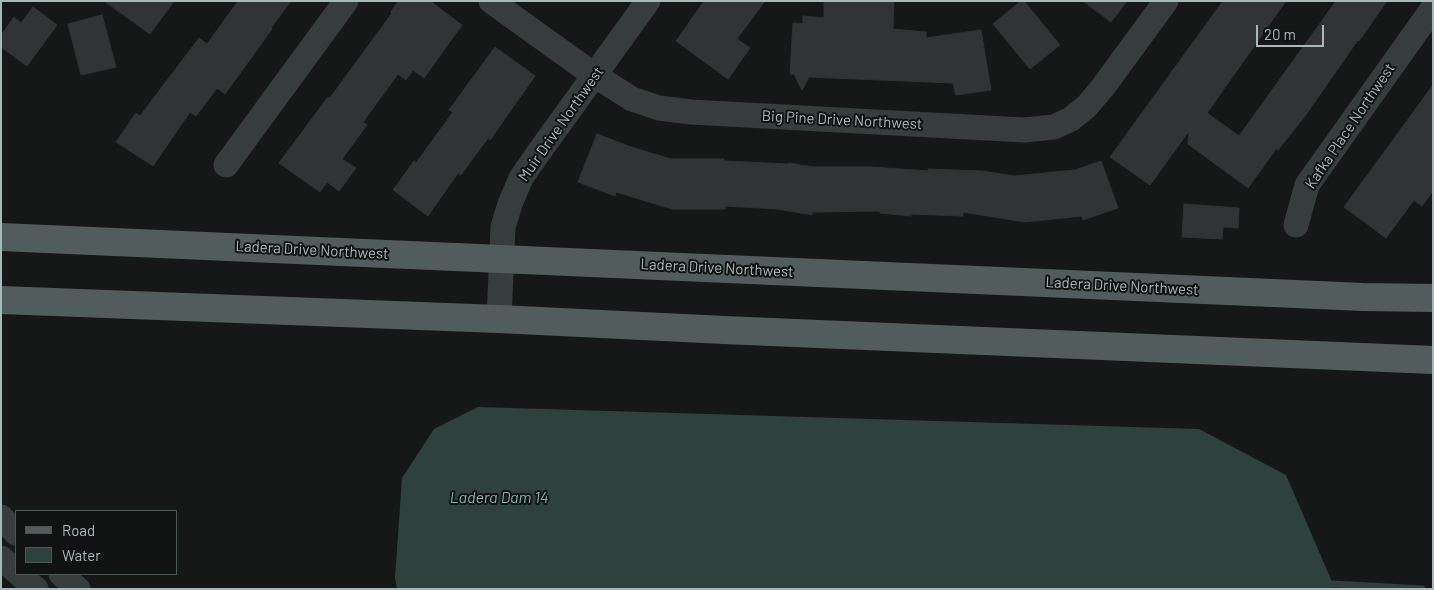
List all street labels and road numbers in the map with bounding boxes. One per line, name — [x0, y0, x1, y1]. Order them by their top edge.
street label: Kafka Place Northwest — [1301, 60, 1399, 192]
street label: Muir Drive Northwest — [515, 63, 607, 185]
street label: Big Pine Drive Northwest — [761, 107, 923, 133]
street label: Ladera Drive Northwest — [235, 237, 389, 263]
street label: Ladera Drive Northwest — [640, 255, 794, 281]
street label: Ladera Drive Northwest — [1045, 273, 1199, 299]

